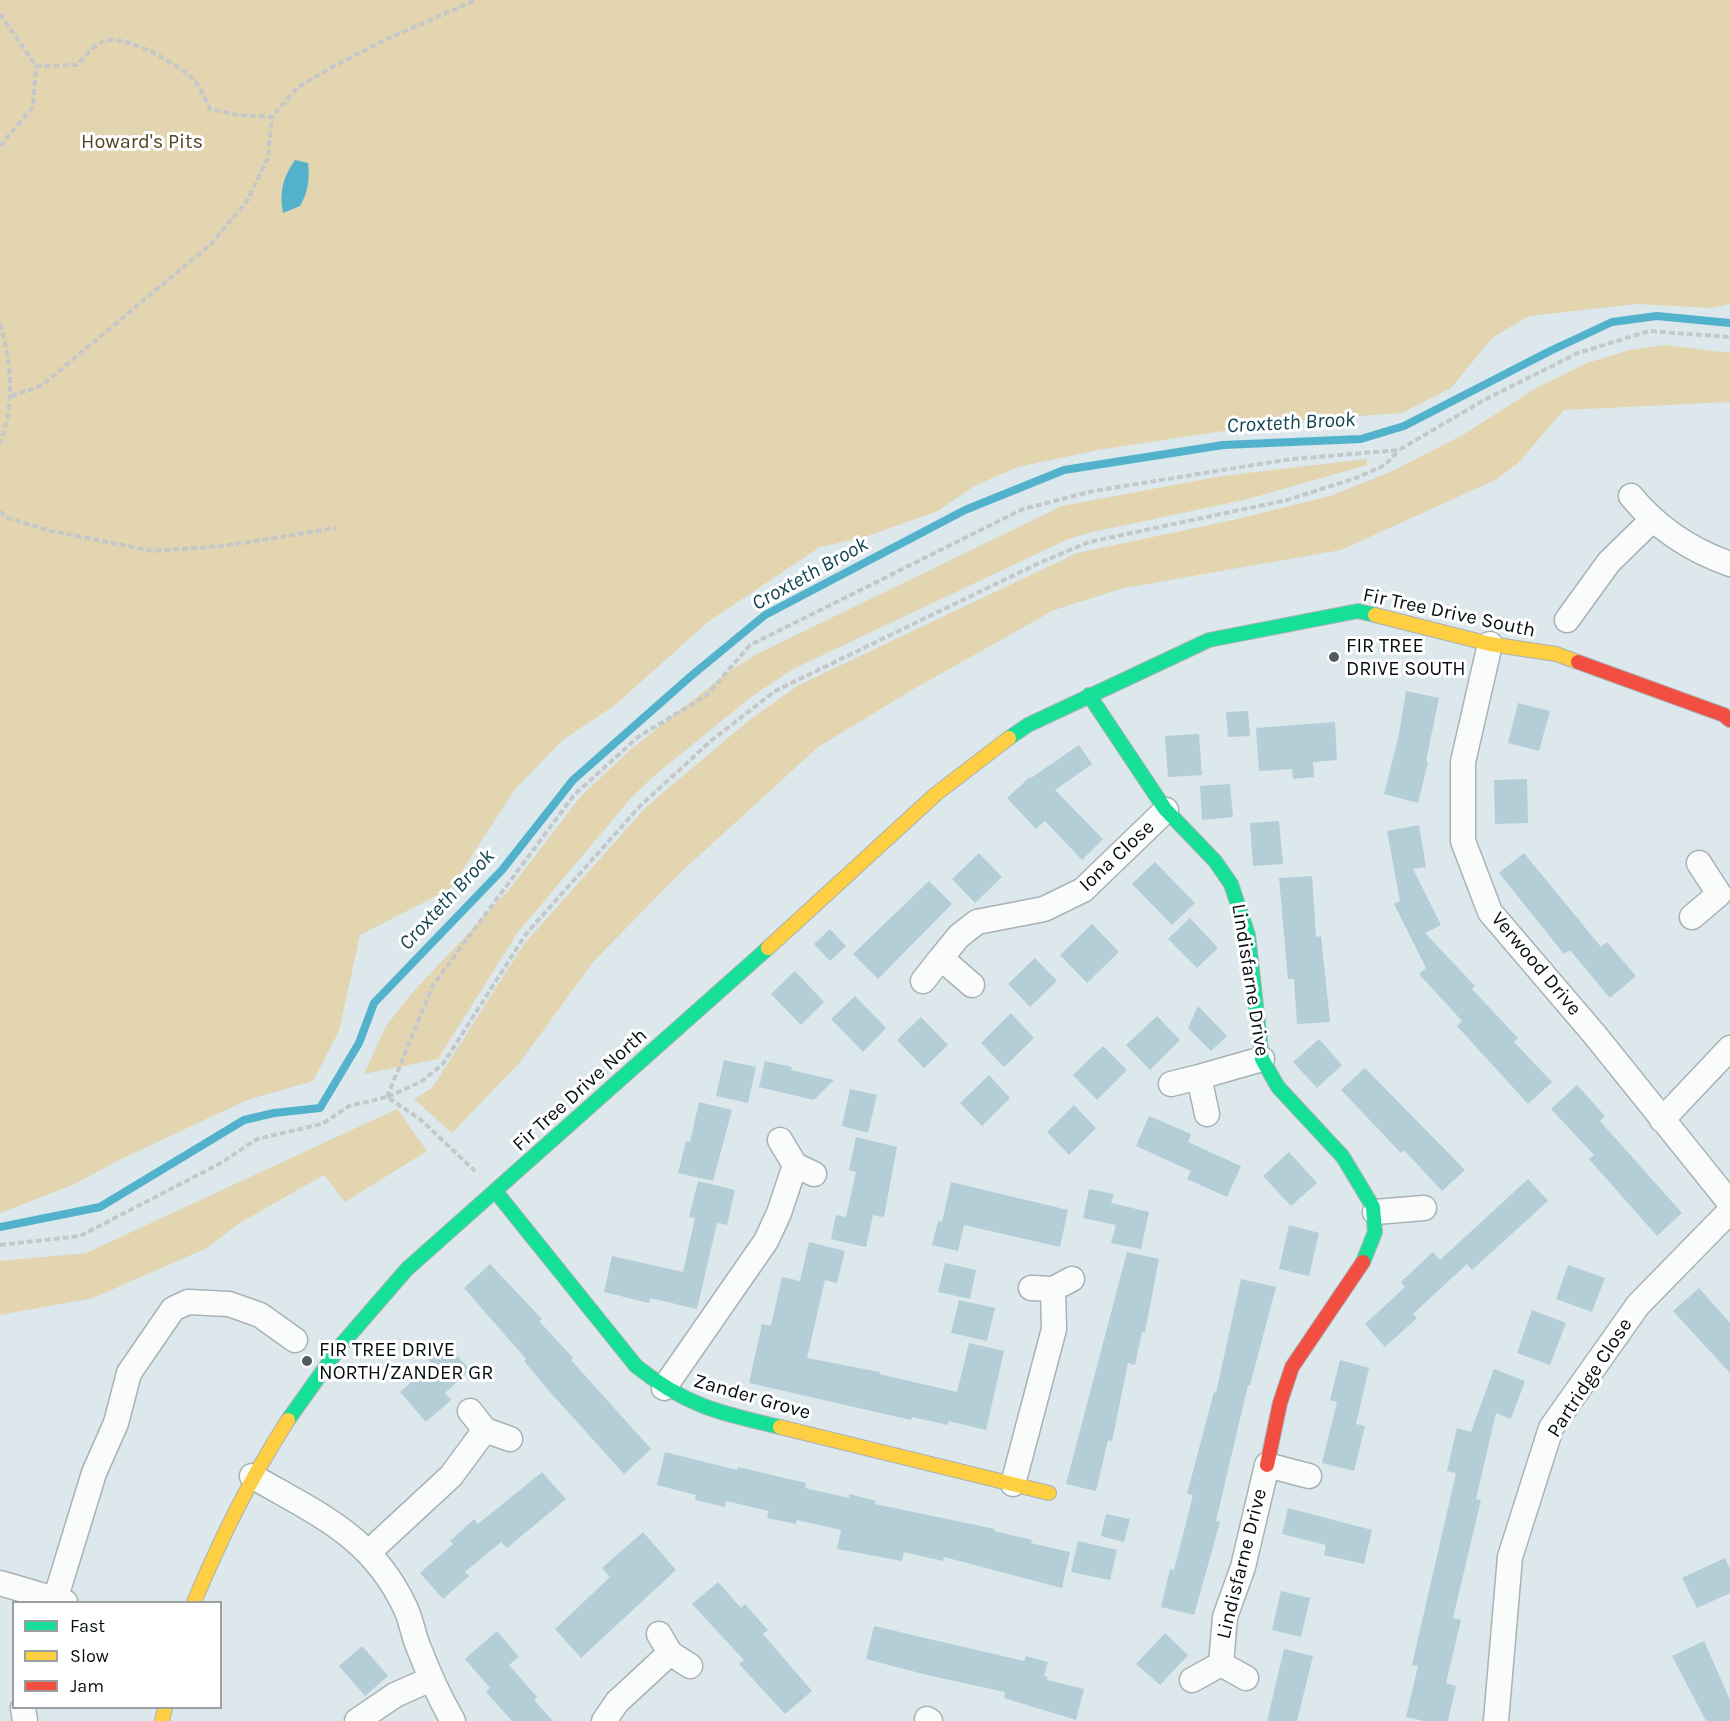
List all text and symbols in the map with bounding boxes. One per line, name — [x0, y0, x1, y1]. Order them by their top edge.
park label: Howard's Pits — [81, 130, 203, 154]
water label: Croxteth Brook — [1226, 407, 1356, 439]
water label: Croxteth Brook — [748, 532, 872, 616]
street label: Fir Tree Drive South — [1361, 583, 1537, 643]
place label: FIR TREE DRIVE SOUTH — [1346, 634, 1466, 681]
marker: FIR TREE DRIVE SOUTH — [1327, 650, 1341, 664]
street label: Iona Close — [1074, 815, 1160, 897]
water label: Croxteth Brook — [394, 844, 500, 956]
street label: Lindisfarne Drive — [1226, 902, 1274, 1058]
street label: Verwood Drive — [1486, 907, 1586, 1021]
street label: Fir Tree Drive North — [508, 1023, 652, 1157]
street label: Partridge Close — [1542, 1314, 1638, 1442]
place label: FIR TREE DRIVE NORTH/ZANDER GR — [319, 1338, 493, 1385]
marker: FIR TREE DRIVE NORTH/ZANDER GR — [300, 1354, 314, 1368]
street label: Zander Grove — [691, 1369, 813, 1425]
street label: Lindisfarne Drive — [1212, 1486, 1272, 1642]
legend — [12, 1601, 222, 1709]
text: Fast — [70, 1615, 105, 1637]
text: Slow — [70, 1645, 109, 1667]
text: Jam — [70, 1675, 104, 1697]

